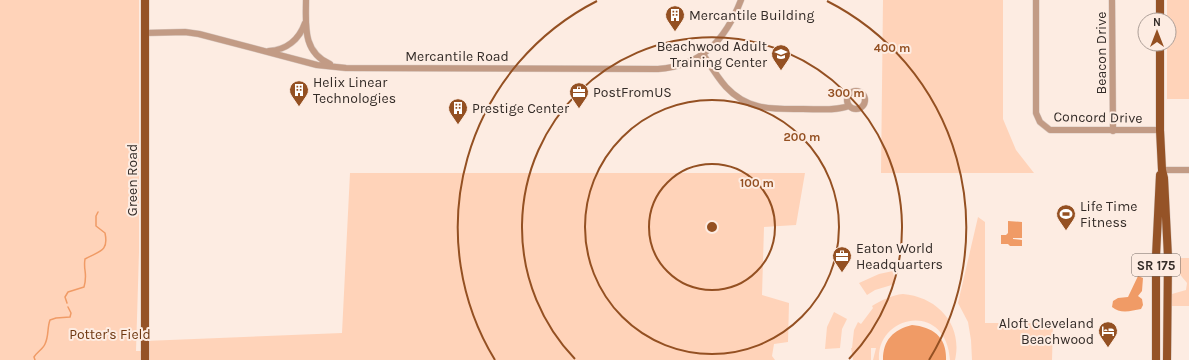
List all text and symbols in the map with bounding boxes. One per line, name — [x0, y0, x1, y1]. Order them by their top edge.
building icon: Mercantile Building — [664, 4, 686, 32]
place label: Mercantile Building — [689, 7, 815, 24]
street label: Beacon Drive — [1093, 12, 1110, 94]
north arrow — [1137, 12, 1177, 52]
text: N — [1153, 16, 1161, 29]
place label: Beachwood Adult Training Center — [657, 38, 768, 71]
text: 400 m — [874, 41, 910, 55]
school or university icon: Beachwood Adult Training Center — [770, 43, 792, 71]
street label: Mercantile Road — [405, 48, 509, 65]
place label: Helix Linear Technologies — [313, 74, 396, 107]
building icon: Helix Linear Technologies — [288, 79, 310, 107]
office icon: PostFromUS — [568, 81, 590, 109]
place label: PostFromUS — [593, 84, 672, 101]
text: 300 m — [827, 86, 865, 100]
building icon: Prestige Center — [447, 97, 469, 125]
place label: Prestige Center — [472, 100, 570, 117]
street label: Concord Drive — [1053, 108, 1143, 127]
text: 200 m — [784, 130, 820, 144]
street label: Green Road — [124, 144, 141, 216]
text: 100 m — [740, 176, 774, 190]
place label: Life Time Fitness — [1080, 198, 1138, 231]
sports icon: Life Time Fitness — [1055, 203, 1077, 231]
centre of rings — [705, 220, 719, 234]
place label: Eaton World Headquarters — [856, 240, 943, 273]
office icon: Eaton World Headquarters — [831, 245, 853, 273]
road number: SR 175 — [1132, 254, 1180, 276]
place label: Aloft Cleveland Beachwood — [999, 315, 1094, 348]
hotel icon: Aloft Cleveland Beachwood — [1097, 320, 1119, 348]
park label: Potter's Field — [69, 326, 151, 343]

